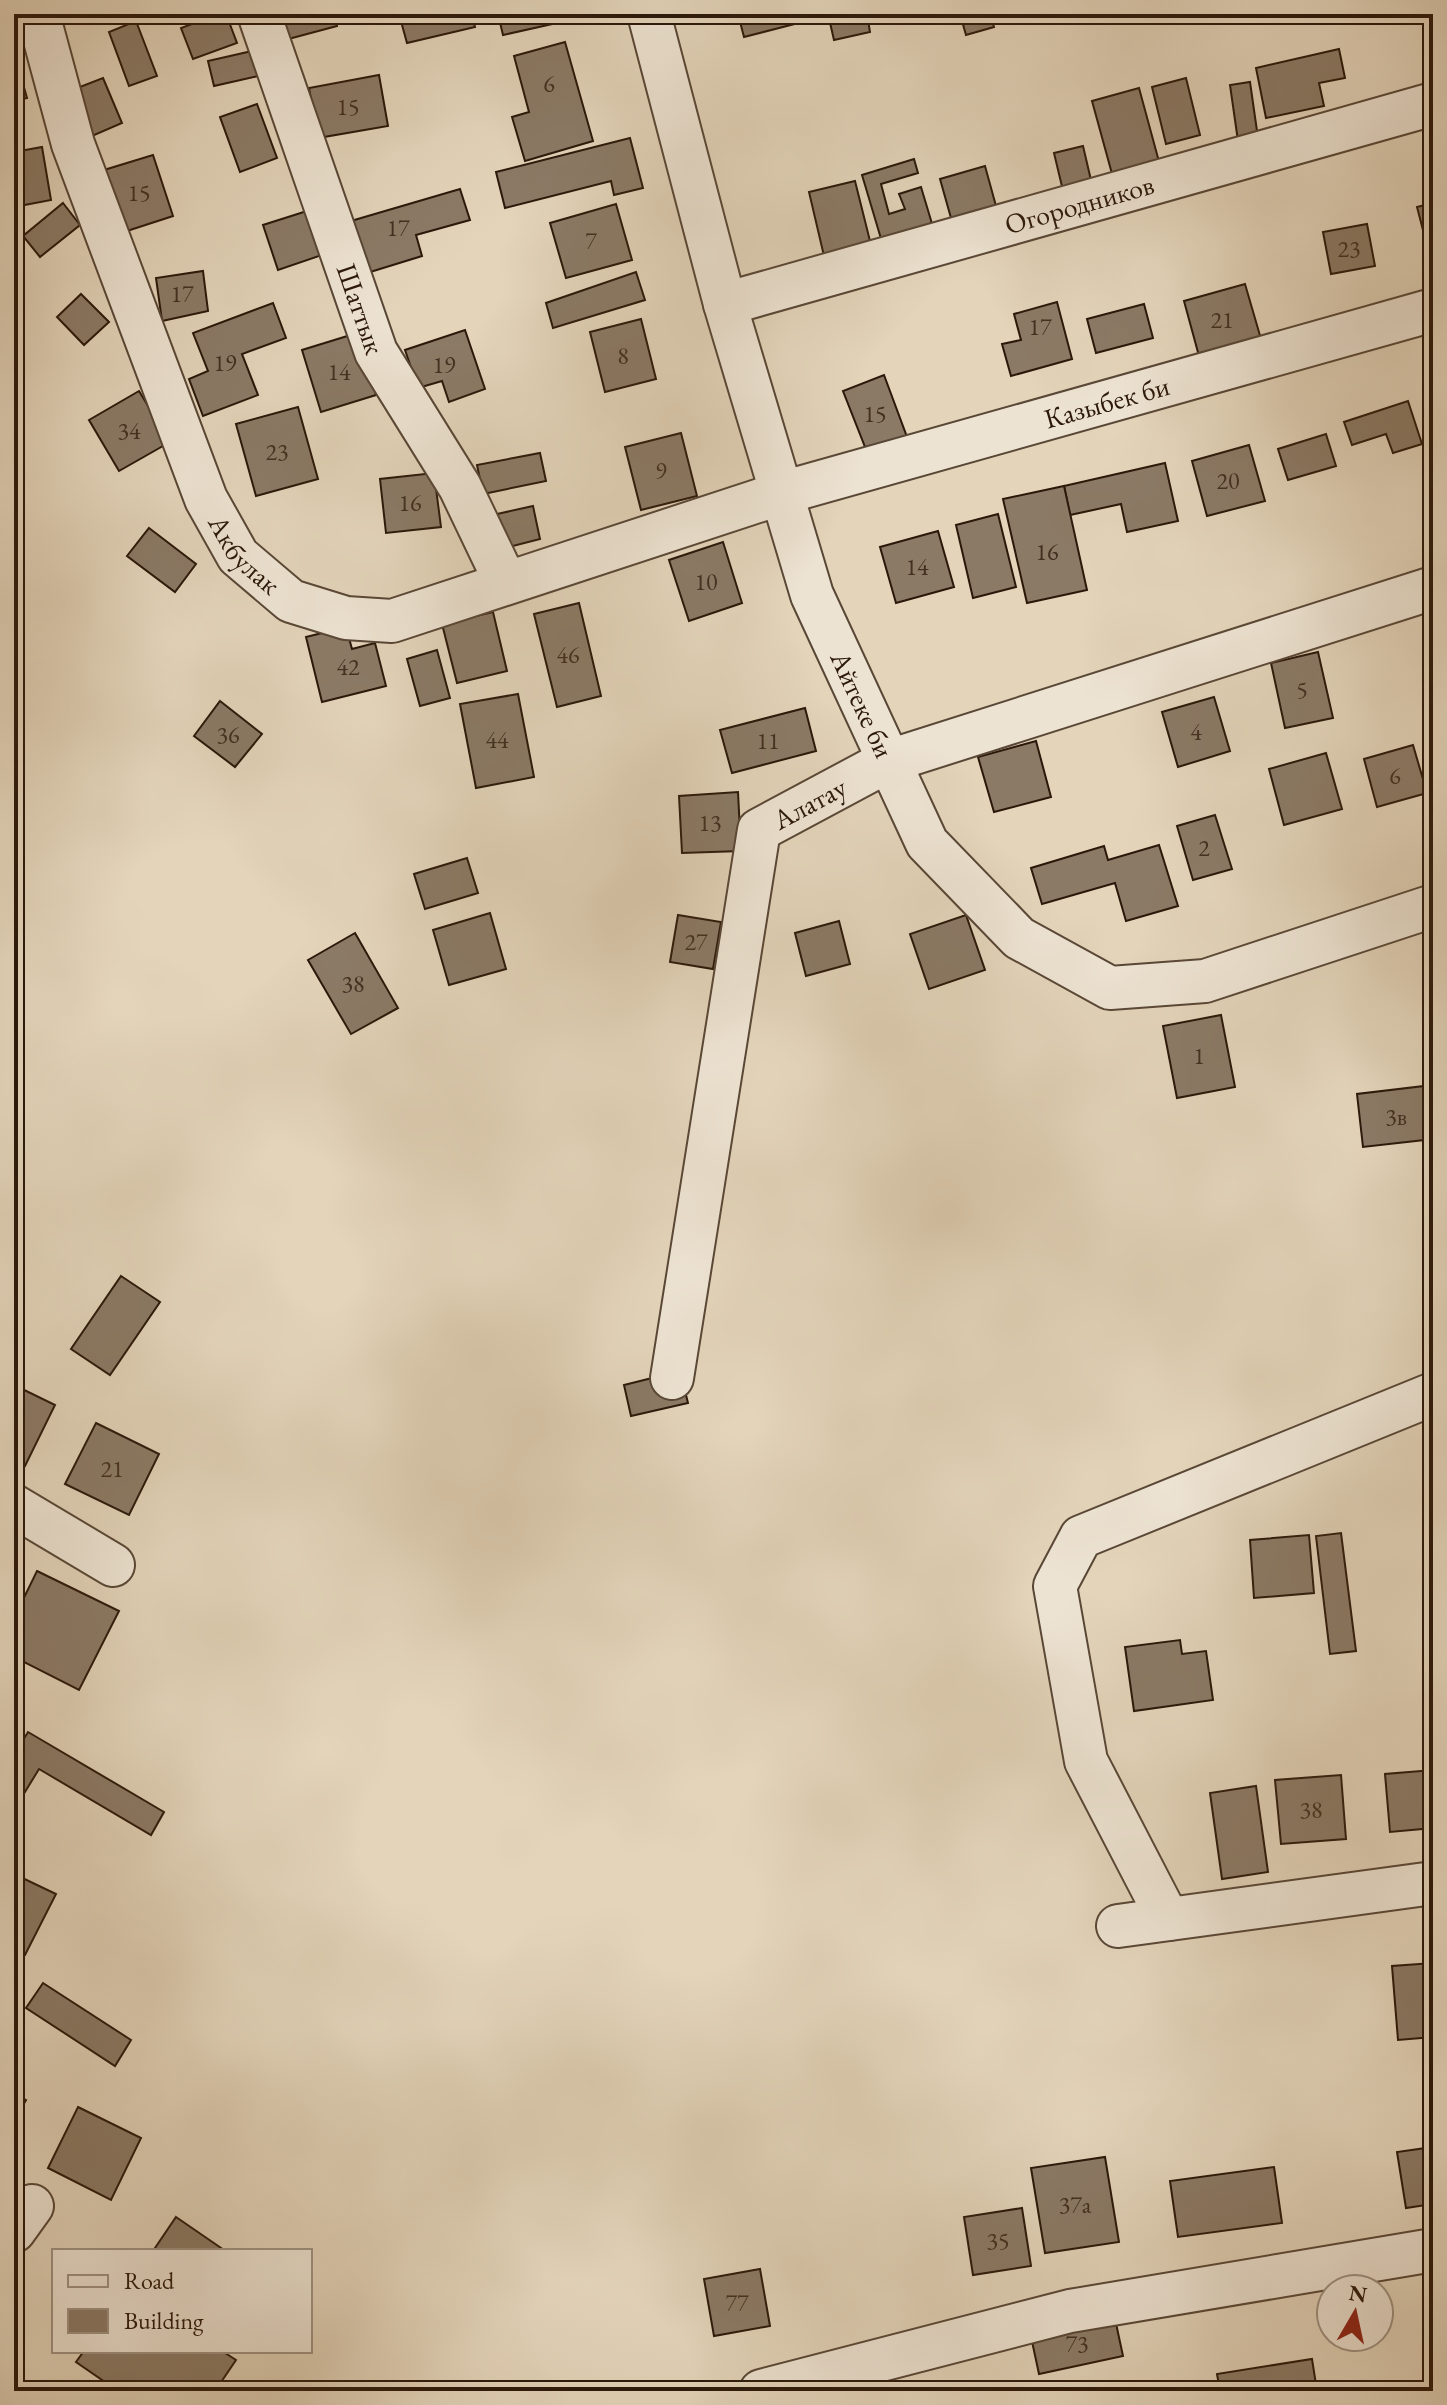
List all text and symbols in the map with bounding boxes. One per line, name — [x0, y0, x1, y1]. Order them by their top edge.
house number: 6 — [543, 68, 555, 99]
house number: 15 — [336, 91, 360, 122]
street label: Огородников — [1000, 166, 1158, 242]
house number: 15 — [127, 177, 151, 208]
house number: 17 — [386, 212, 410, 243]
house number: 7 — [585, 225, 597, 256]
house number: 23 — [1337, 233, 1361, 264]
street label: Шаттык — [329, 259, 393, 359]
house number: 17 — [170, 278, 194, 309]
house number: 21 — [1210, 304, 1234, 335]
house number: 17 — [1028, 311, 1052, 342]
house number: 8 — [617, 340, 629, 371]
house number: 19 — [213, 347, 237, 378]
house number: 19 — [432, 349, 456, 380]
house number: 14 — [327, 356, 351, 387]
street label: Казыбек би — [1040, 367, 1174, 436]
house number: 15 — [863, 398, 887, 429]
house number: 34 — [117, 415, 141, 446]
house number: 23 — [265, 436, 289, 467]
house number: 9 — [655, 455, 667, 486]
house number: 20 — [1216, 465, 1240, 496]
house number: 16 — [398, 487, 422, 518]
street label: Акбулак — [200, 507, 288, 602]
house number: 16 — [1035, 536, 1059, 567]
house number: 14 — [905, 551, 929, 582]
house number: 10 — [694, 566, 718, 597]
house number: 46 — [556, 639, 580, 670]
street label: Айтеке би — [822, 644, 903, 764]
house number: 42 — [336, 651, 360, 682]
house number: 5 — [1296, 674, 1308, 705]
house number: 4 — [1190, 716, 1202, 747]
house number: 36 — [216, 719, 240, 750]
house number: 44 — [485, 724, 509, 755]
house number: 11 — [756, 725, 780, 756]
house number: 6 — [1389, 760, 1401, 791]
street label: Алатау — [765, 768, 853, 838]
house number: 13 — [698, 807, 722, 838]
house number: 2 — [1198, 832, 1210, 863]
house number: 27 — [684, 926, 708, 957]
house number: 38 — [341, 968, 365, 999]
house number: 1 — [1193, 1040, 1205, 1071]
house number: 3в — [1385, 1101, 1407, 1132]
house number: 21 — [100, 1453, 124, 1484]
house number: 38 — [1299, 1794, 1323, 1825]
house number: 37а — [1059, 2189, 1092, 2220]
house number: 35 — [986, 2225, 1010, 2256]
legend — [52, 2249, 312, 2353]
text: Road — [124, 2265, 175, 2296]
north arrow — [1315, 2273, 1395, 2353]
text: N — [1347, 2278, 1369, 2309]
house number: 77 — [725, 2287, 749, 2318]
text: Building — [124, 2305, 204, 2336]
house number: 73 — [1065, 2328, 1089, 2359]

